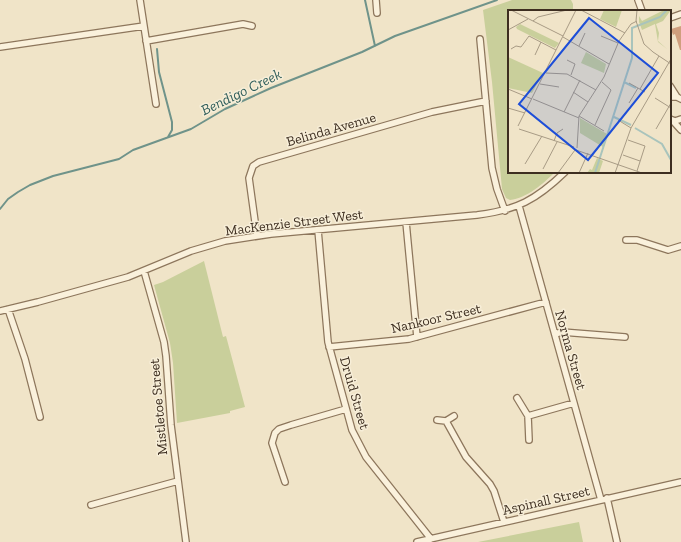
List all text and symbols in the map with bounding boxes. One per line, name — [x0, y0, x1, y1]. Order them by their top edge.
inset map — [508, 10, 671, 173]
water label: Bendigo Creek — [198, 65, 284, 119]
street label: Belinda Avenue — [284, 108, 378, 150]
street label: MacKenzie Street West — [224, 206, 365, 239]
street label: Nankoor Street — [389, 300, 484, 337]
street label: Norma Street — [551, 308, 590, 393]
street label: Druid Street — [336, 355, 373, 432]
street label: Mistletoe Street — [146, 357, 171, 456]
street label: Aspinall Street — [501, 482, 592, 519]

